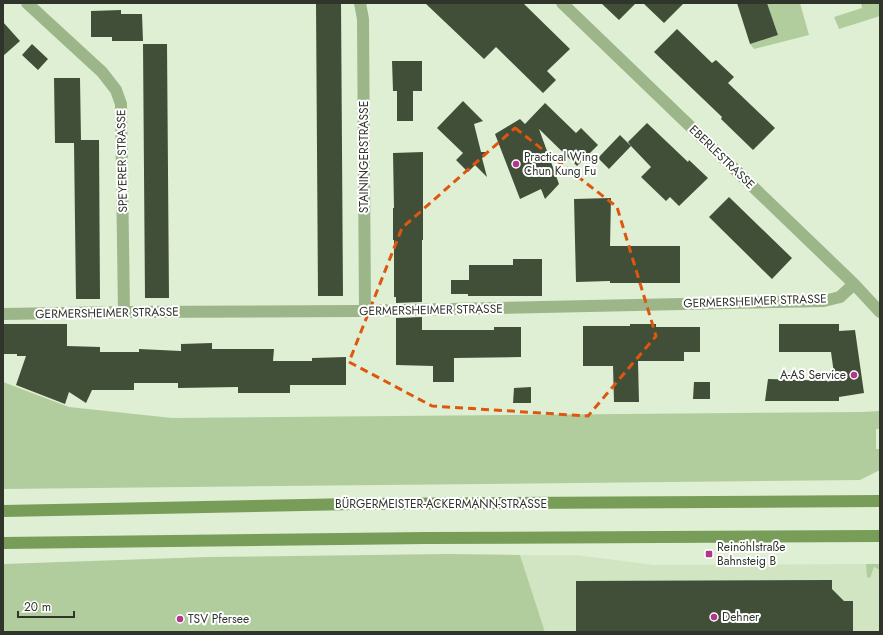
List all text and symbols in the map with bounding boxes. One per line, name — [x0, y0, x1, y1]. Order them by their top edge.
street label: STAININGERSTRASSE — [355, 101, 373, 213]
street label: SPEYERER STRASSE — [112, 109, 132, 213]
street label: EBERLESTRASSE — [685, 121, 759, 193]
place label: Practical Wing Chun Kung Fu — [524, 148, 598, 180]
marker: Practical Wing Chun Kung Fu — [511, 159, 521, 169]
street label: GERMERSHEIMER STRASSE — [683, 290, 827, 312]
street label: GERMERSHEIMER STRASSE — [359, 300, 503, 320]
street label: GERMERSHEIMER STRASSE — [35, 303, 179, 323]
place label: A-AS Service — [780, 366, 846, 384]
marker: A-AS Service — [849, 370, 859, 380]
street label: BÜRGERMEISTER-ACKERMANN-STRASSE — [335, 495, 547, 513]
place label: Reinöhlstraße Bahnsteig B — [717, 538, 786, 570]
marker: Reinöhlstraße Bahnsteig B — [704, 549, 714, 559]
scale bar — [18, 593, 74, 619]
text: 20 m — [24, 598, 51, 616]
place label: Dehner — [722, 608, 760, 626]
place label: TSV Pfersee — [188, 610, 249, 628]
marker: Dehner — [709, 612, 719, 622]
marker: TSV Pfersee — [175, 614, 185, 624]

